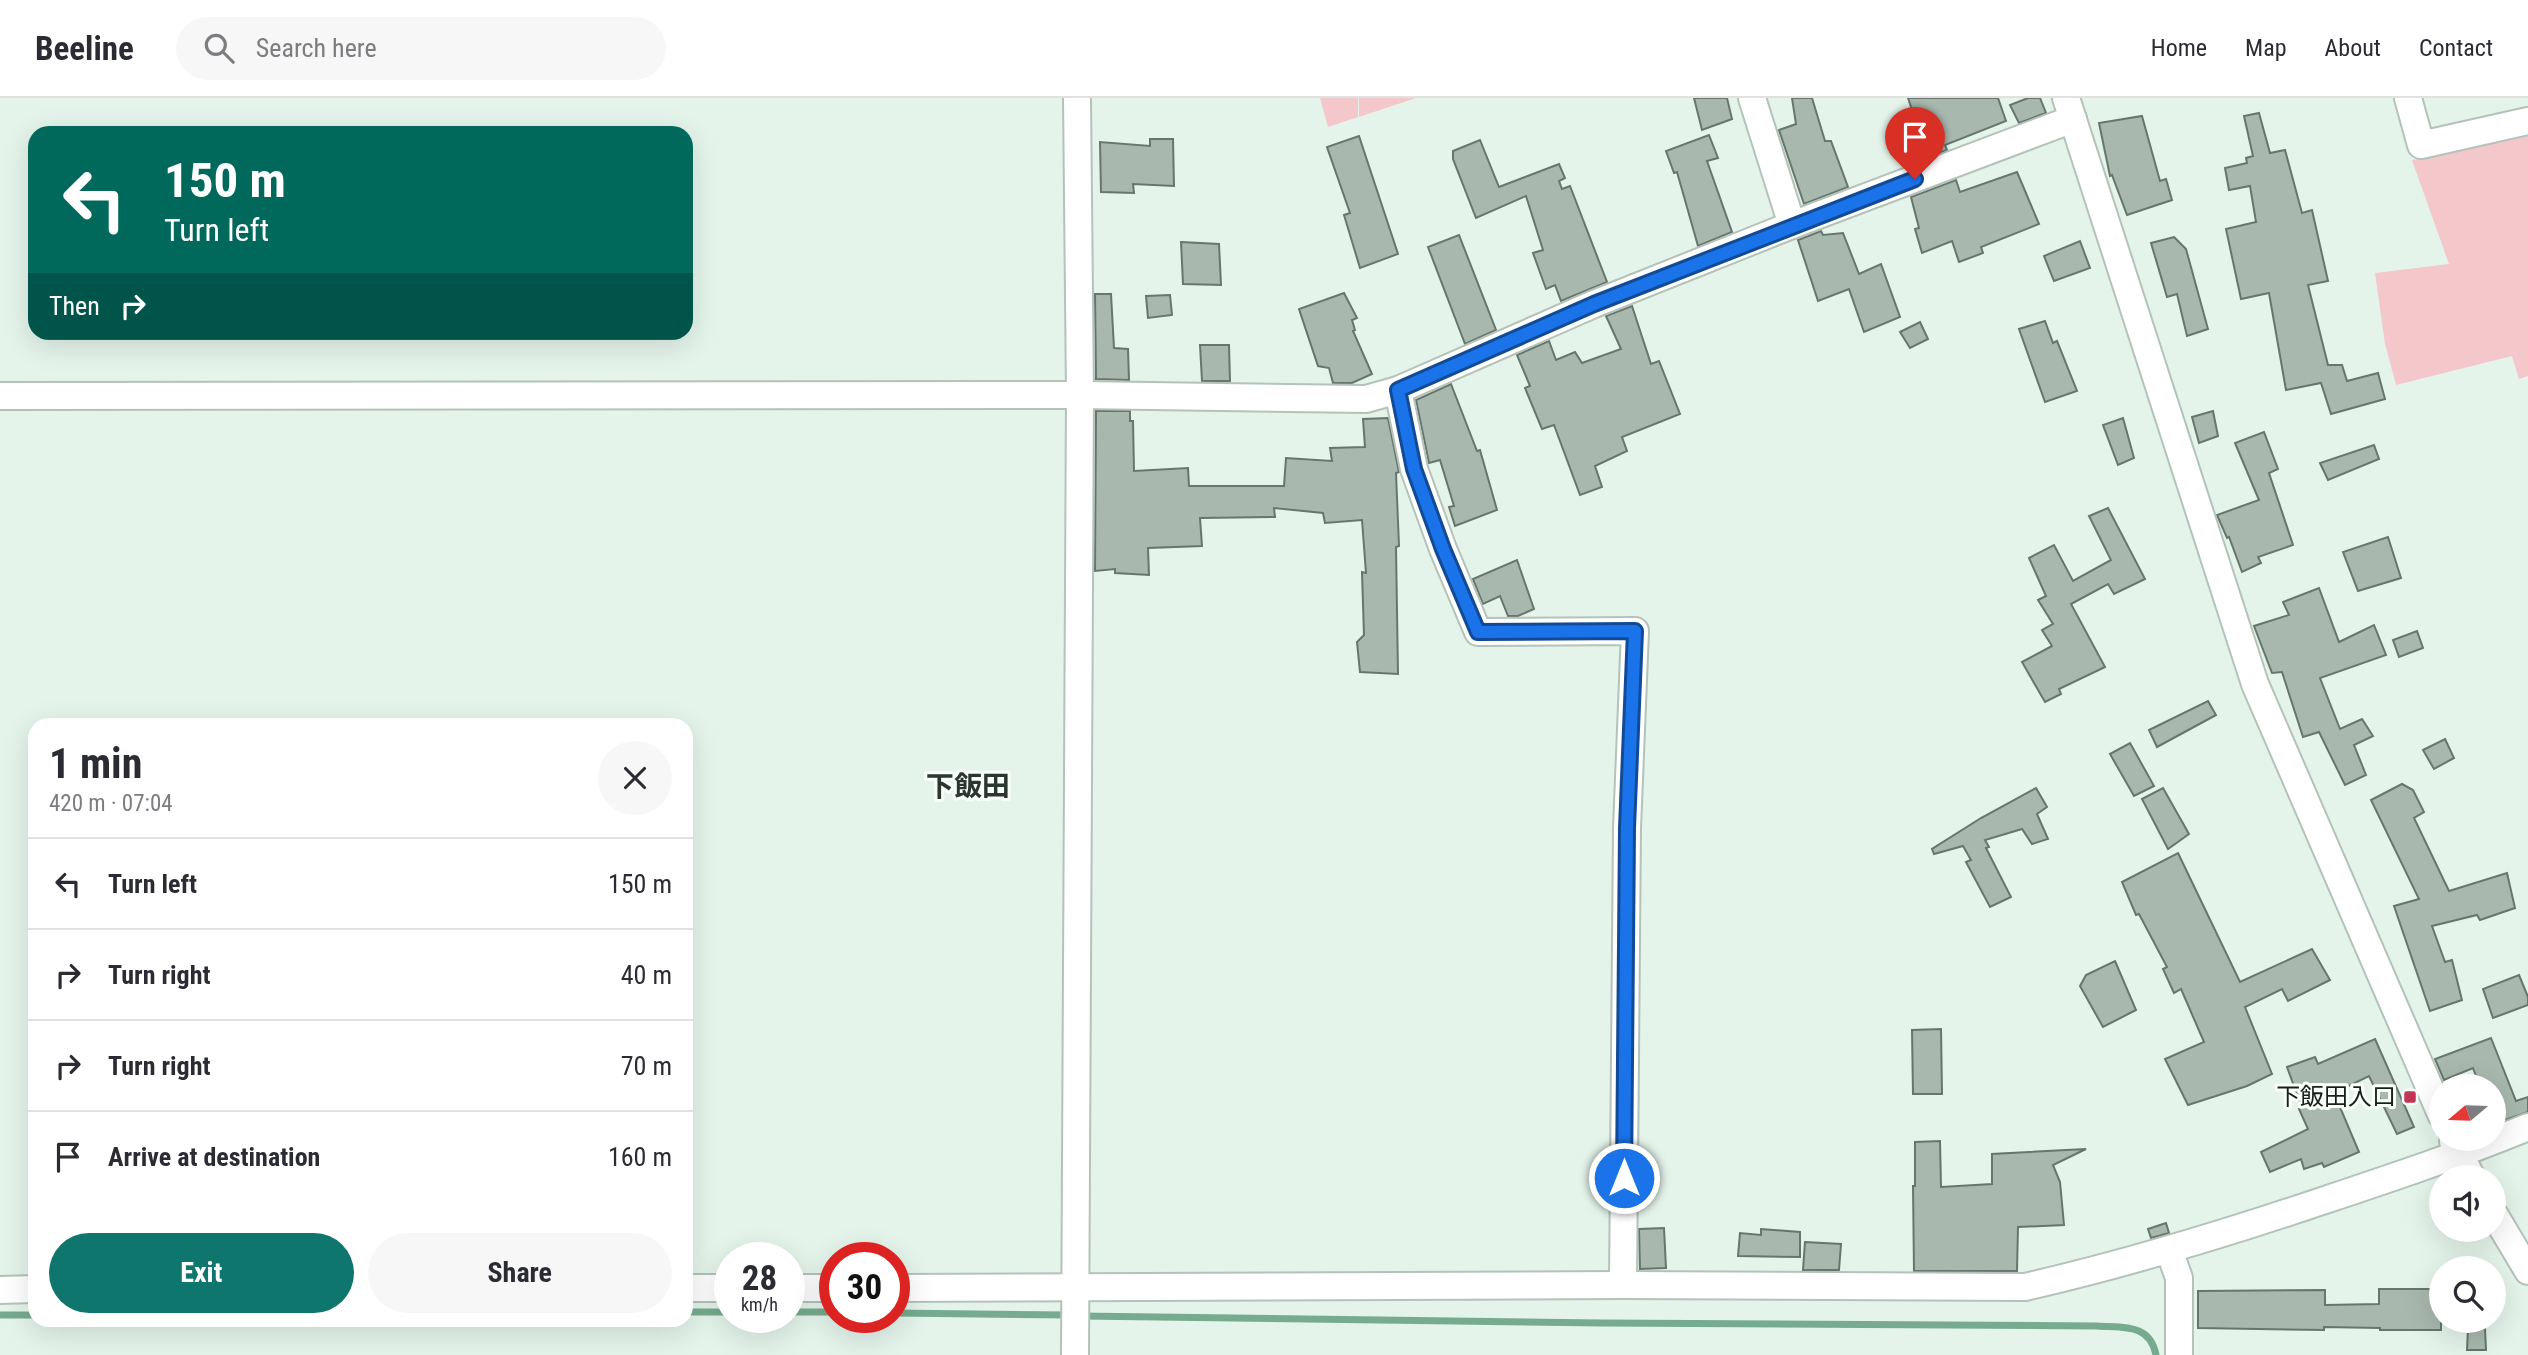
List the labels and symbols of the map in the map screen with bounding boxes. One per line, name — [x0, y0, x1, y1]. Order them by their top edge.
pin — [1885, 107, 1945, 179]
district label: 下飯田 — [926, 770, 1010, 803]
north arrow — [2429, 1074, 2506, 1152]
place label: 下飯田入口 — [2276, 1083, 2396, 1111]
marker: 下飯田入口 — [2402, 1089, 2418, 1105]
position arrow — [1587, 1141, 1661, 1215]
speed limit sign: 30 — [819, 1242, 910, 1333]

